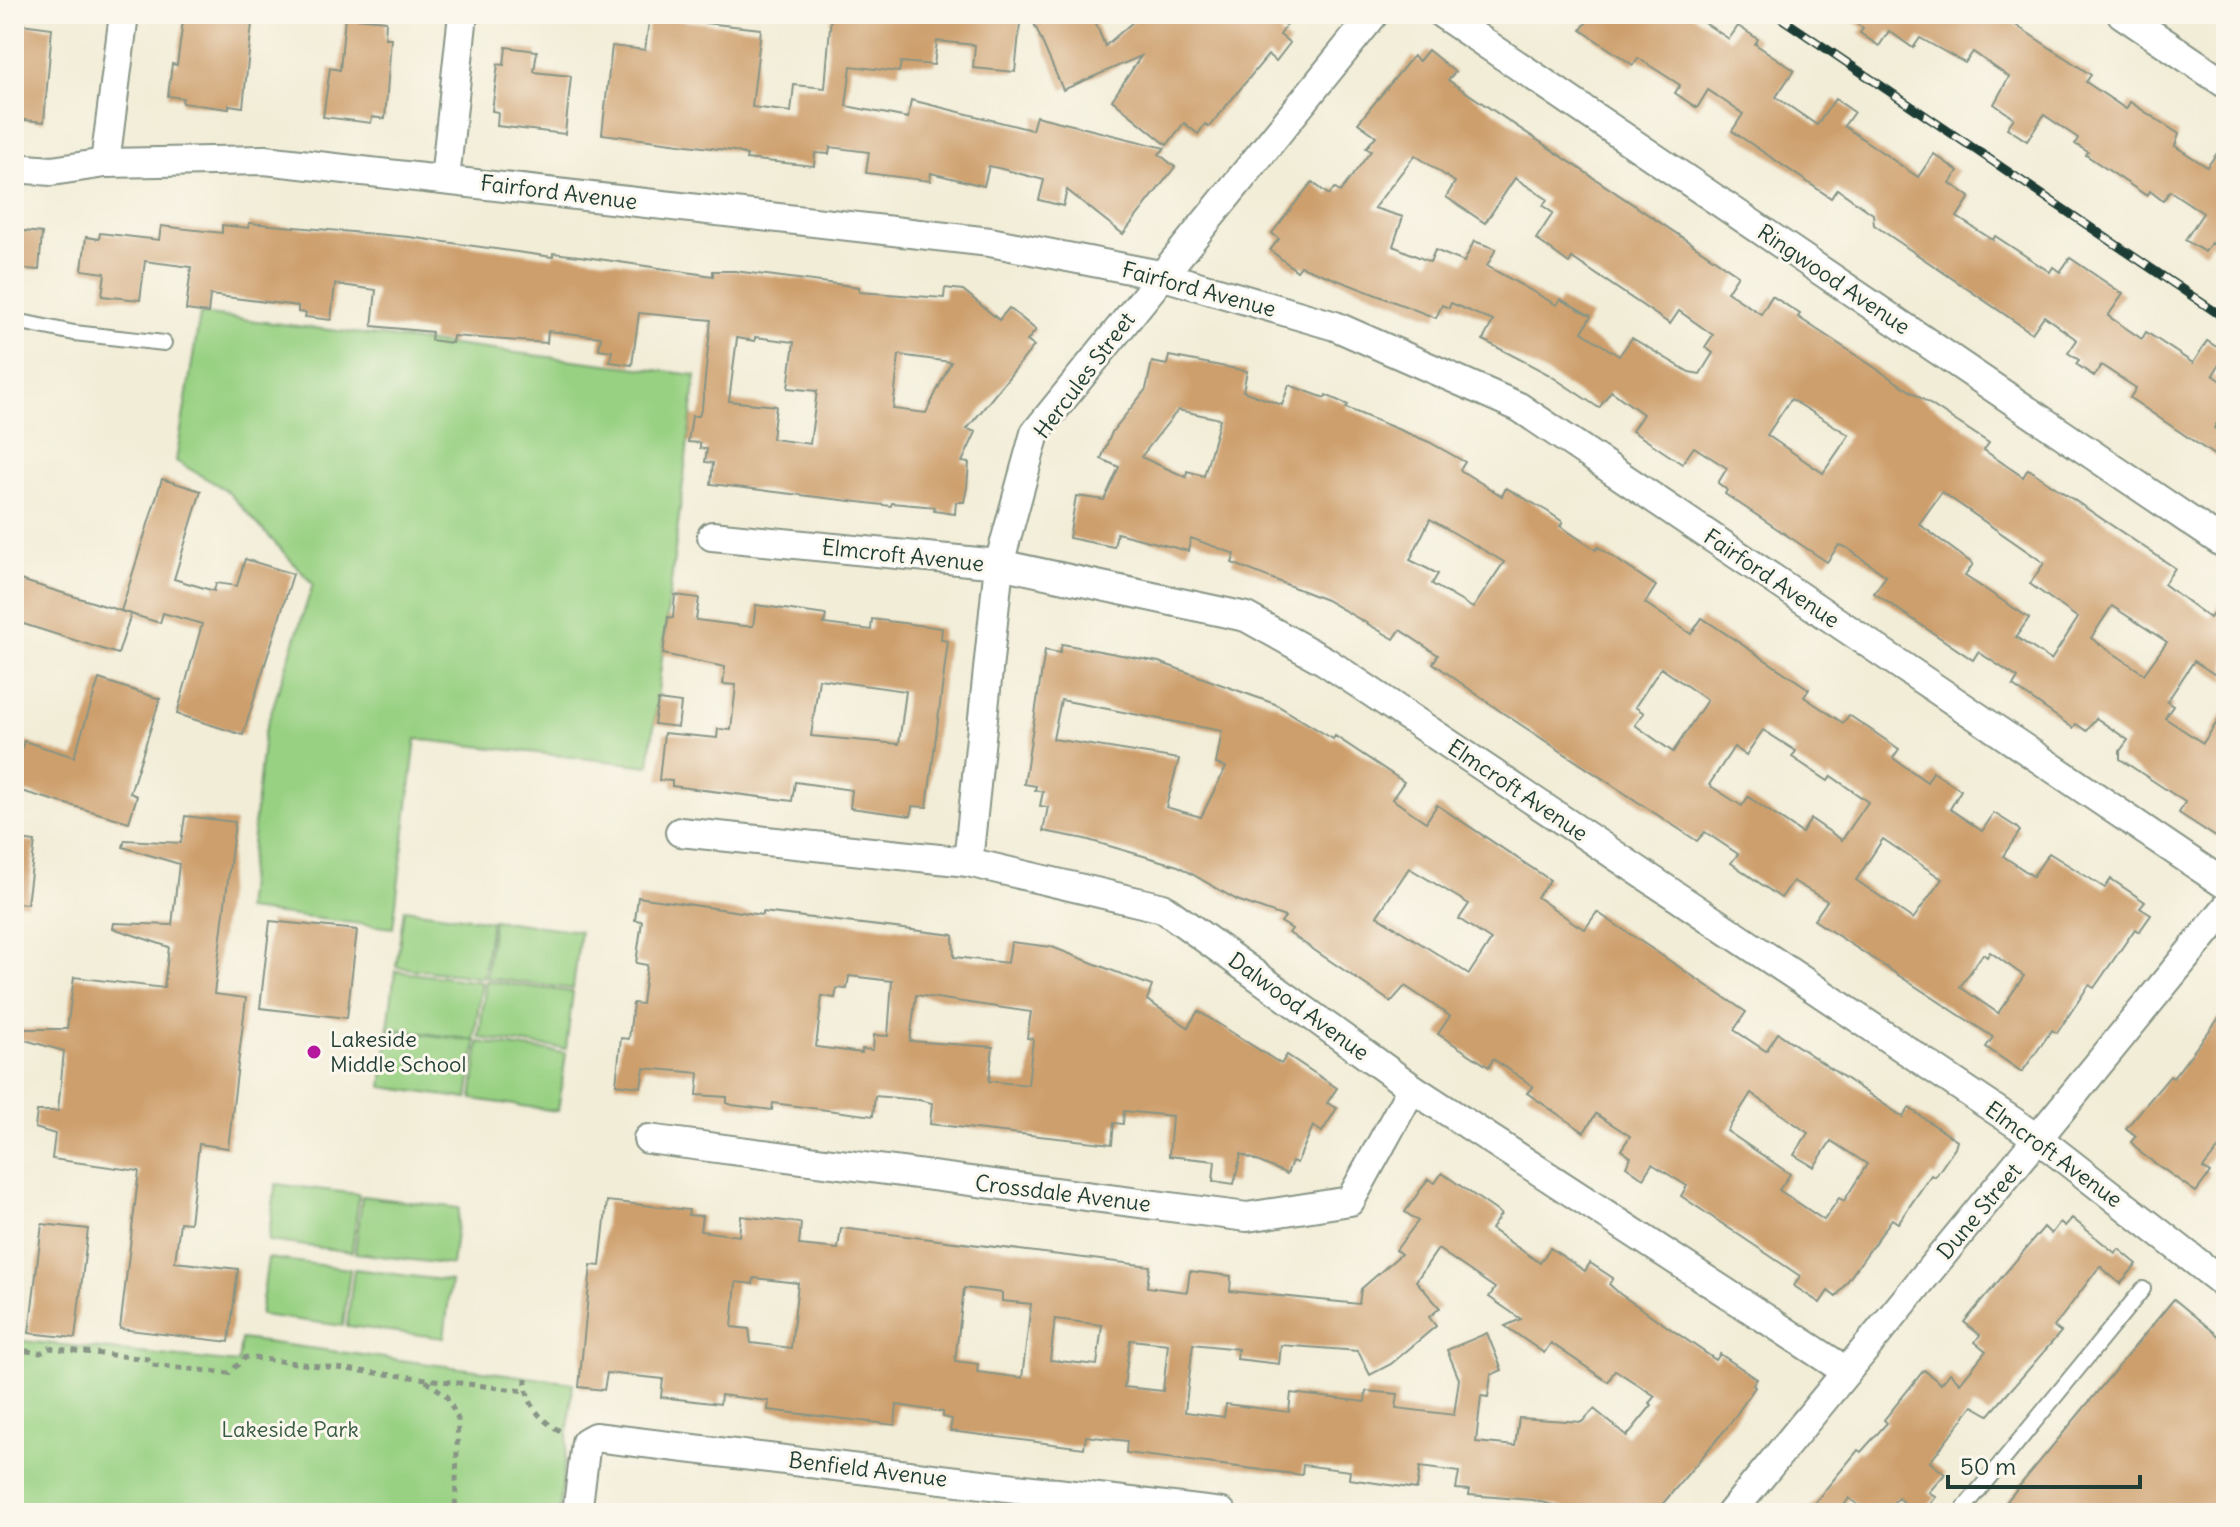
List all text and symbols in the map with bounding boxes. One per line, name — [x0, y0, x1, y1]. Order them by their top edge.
street label: Fairford Avenue — [479, 168, 639, 216]
street label: Ringwood Avenue — [1752, 218, 1916, 340]
street label: Fairford Avenue — [1119, 255, 1279, 323]
street label: Hercules Street — [1027, 306, 1141, 444]
street label: Fairford Avenue — [1699, 522, 1845, 634]
street label: Elmcroft Avenue — [820, 533, 986, 577]
street label: Elmcroft Avenue — [1443, 733, 1593, 847]
street label: Dalwood Avenue — [1223, 946, 1375, 1066]
place label: Lakeside Middle School — [330, 1025, 466, 1078]
marker: Lakeside Middle School — [305, 1043, 323, 1061]
street label: Elmcroft Avenue — [1980, 1095, 2128, 1213]
street label: Dune Street — [1931, 1157, 2027, 1265]
street label: Crossdale Avenue — [974, 1168, 1152, 1218]
park label: Lakeside Park — [221, 1415, 359, 1443]
scale bar — [1948, 1439, 2140, 1489]
street label: Benfield Avenue — [787, 1445, 949, 1493]
text: 50 m — [1960, 1451, 2016, 1481]

